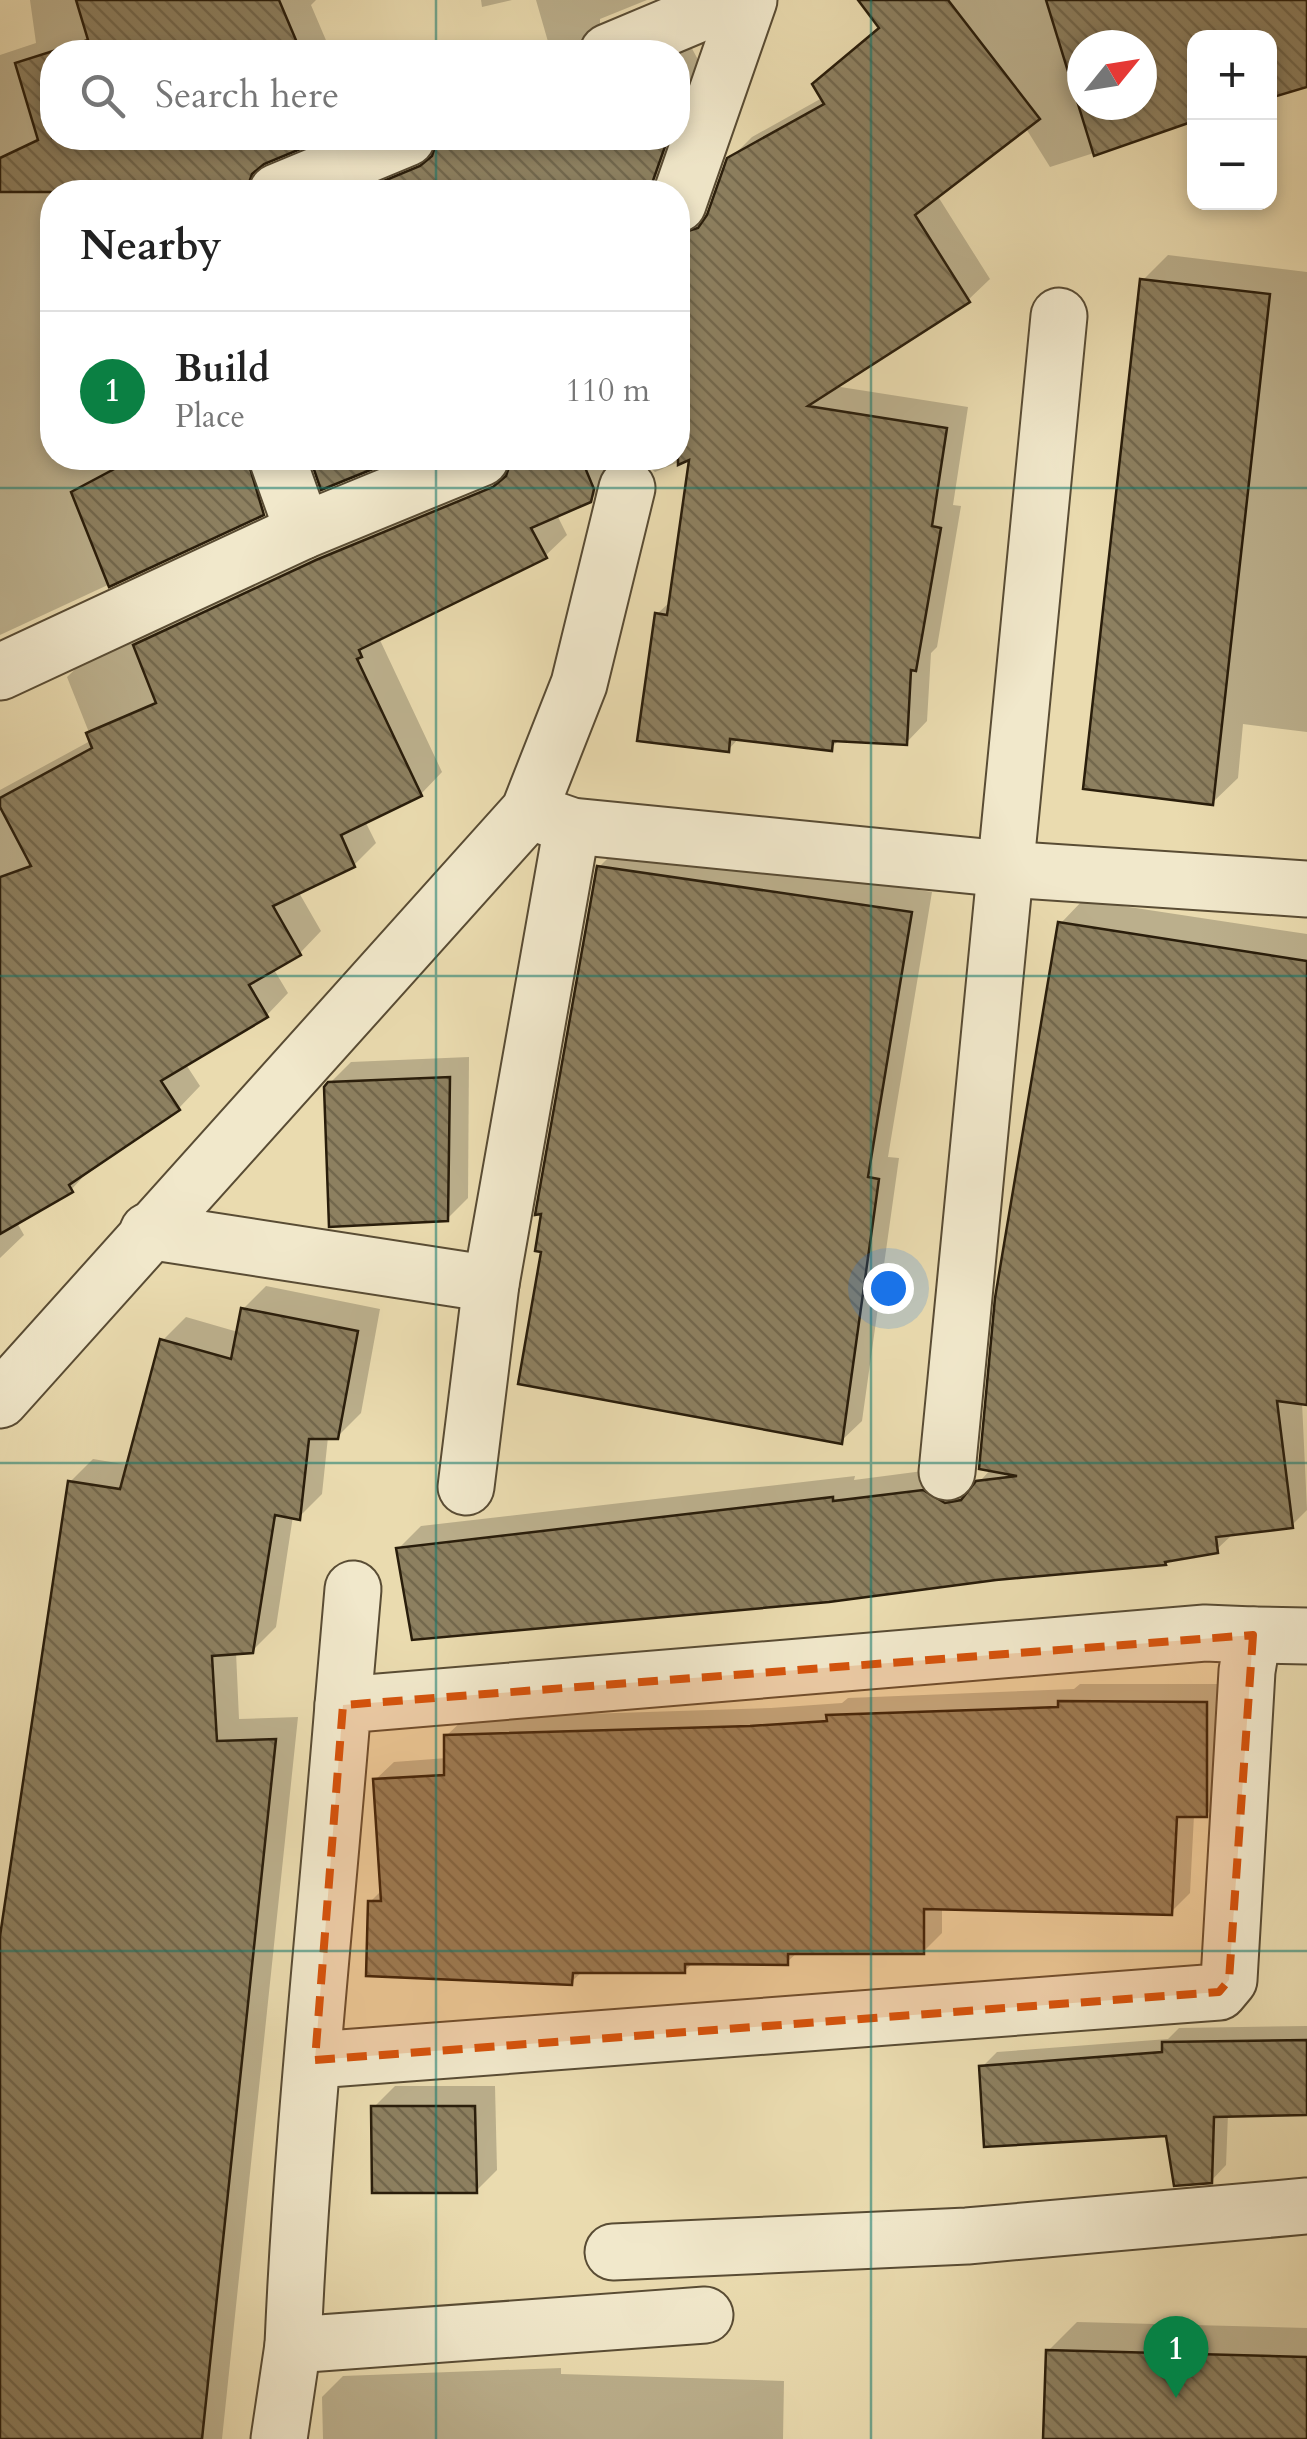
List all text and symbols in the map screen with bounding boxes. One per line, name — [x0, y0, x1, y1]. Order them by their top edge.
north arrow — [1067, 30, 1157, 120]
map controls — [1187, 30, 1277, 210]
button: + — [1187, 30, 1277, 120]
search box — [40, 40, 690, 150]
icon: search — [75, 68, 130, 123]
text: Search here — [155, 69, 339, 121]
button: − — [1187, 120, 1277, 210]
text: Nearby — [80, 217, 222, 274]
text: Build — [175, 343, 270, 395]
text: 1 — [104, 369, 121, 413]
text: 110 m — [565, 369, 650, 413]
text: Place — [175, 395, 245, 439]
your location — [863, 1263, 914, 1314]
pin: 1 — [1144, 2316, 1208, 2398]

